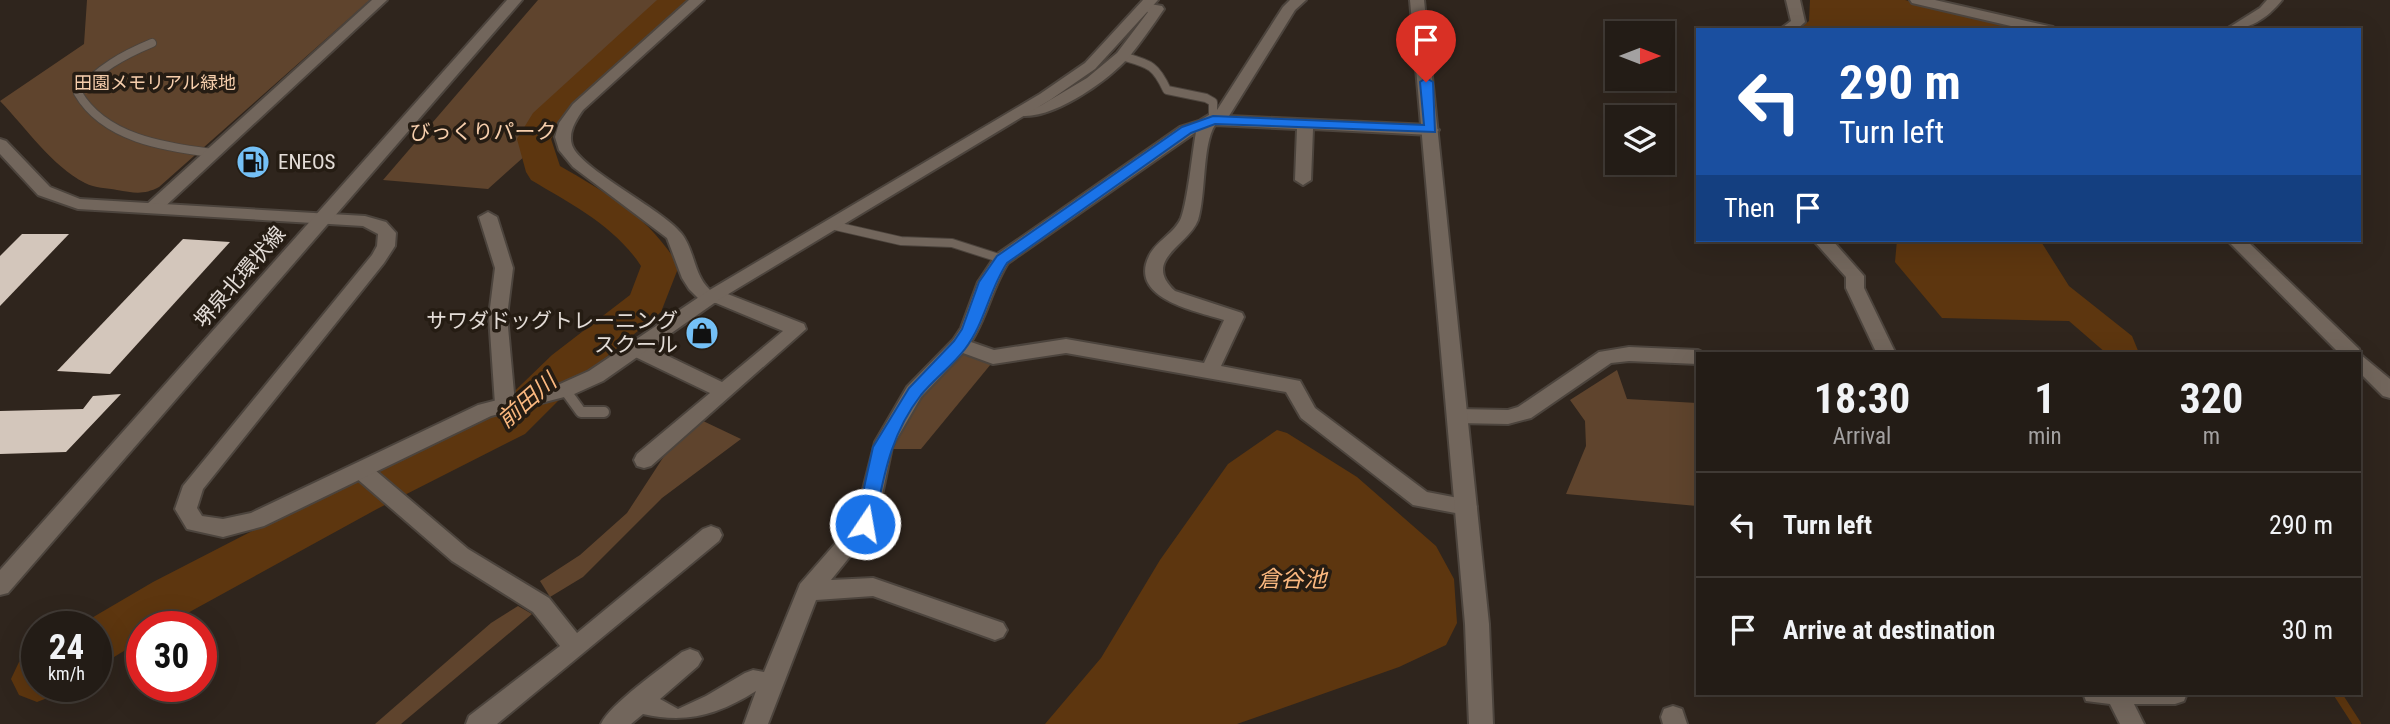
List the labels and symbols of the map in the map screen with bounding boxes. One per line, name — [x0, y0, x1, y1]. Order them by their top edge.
pin — [1396, 10, 1456, 82]
north arrow — [1605, 21, 1675, 91]
park label: 田園メモリアル緑地 — [74, 72, 236, 93]
park label: びっくりパーク — [410, 120, 557, 144]
fuel station icon: ENEOS — [234, 143, 272, 181]
place label: ENEOS — [278, 150, 336, 174]
street label: 堺泉北環状線 — [190, 222, 290, 332]
place label: サワダドッグトレーニング スクール — [426, 309, 678, 357]
shop icon: サワダドッグトレーニング スクール — [683, 314, 721, 352]
water label: 前田川 — [492, 366, 564, 434]
position arrow — [828, 487, 902, 561]
water label: 倉谷池 — [1258, 566, 1329, 593]
speed limit sign: 30 — [126, 611, 217, 702]

